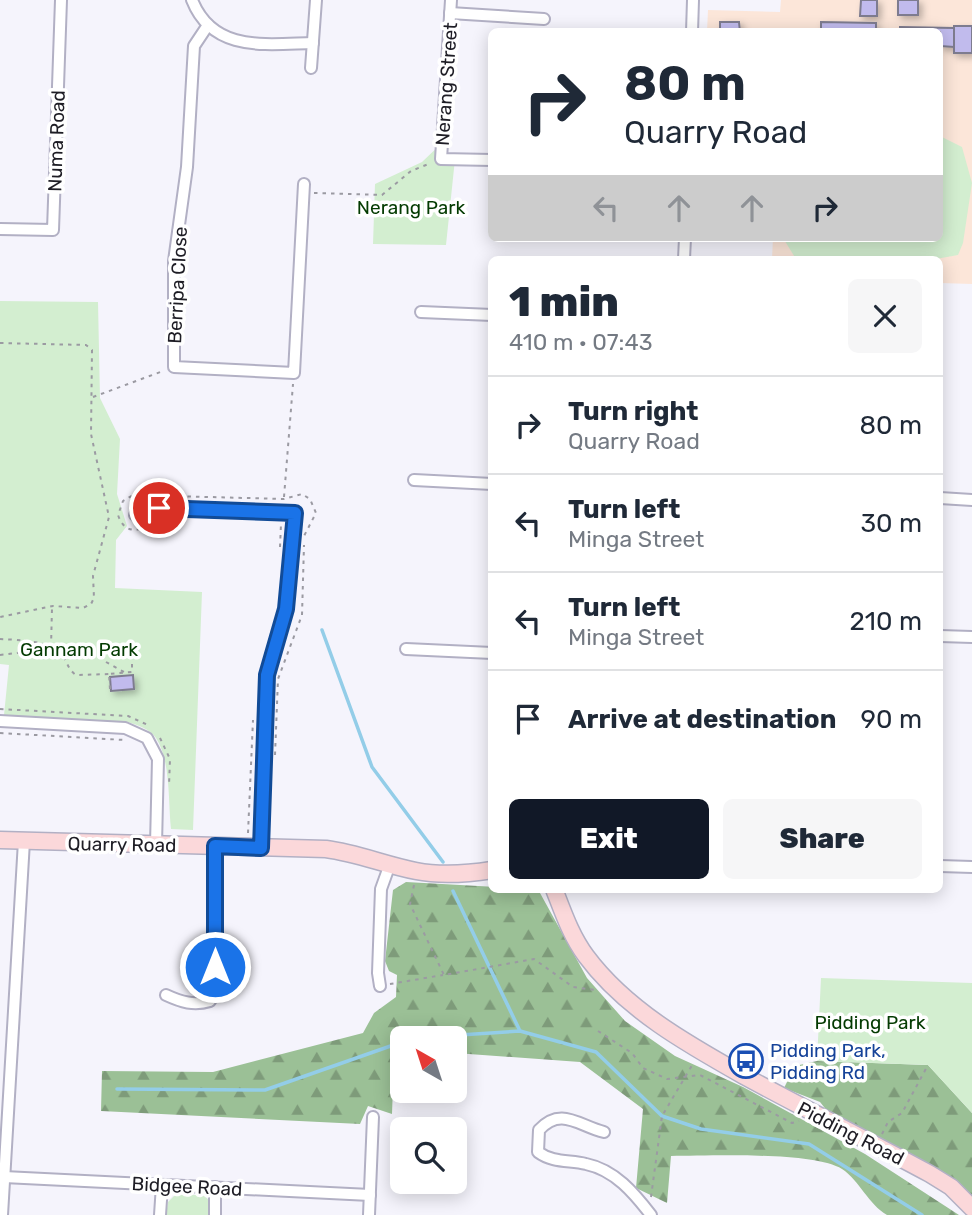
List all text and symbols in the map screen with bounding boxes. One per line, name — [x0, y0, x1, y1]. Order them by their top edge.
street label: Nerang Street — [431, 21, 462, 147]
text: 80 m — [624, 54, 746, 112]
icon: right — [509, 56, 600, 147]
street label: Numa Road — [43, 90, 70, 192]
text: Quarry Road — [624, 113, 807, 151]
icon: left — [587, 189, 625, 227]
icon: ahead — [660, 189, 698, 227]
icon: ahead — [733, 189, 771, 227]
icon: right — [806, 189, 844, 227]
park label: Nerang Park — [357, 196, 465, 219]
street label: Berripa Close — [163, 226, 192, 344]
text: 1 min — [509, 277, 619, 327]
button: close — [848, 279, 922, 353]
text: 410 m · 07:43 — [509, 328, 653, 356]
text: Turn right — [568, 396, 698, 427]
icon: right — [509, 406, 547, 444]
text: 80 m — [859, 410, 922, 441]
text: Quarry Road — [568, 427, 700, 455]
pin — [129, 478, 189, 538]
icon: arrive — [140, 489, 178, 527]
text: Turn left — [568, 494, 680, 525]
icon: left — [509, 504, 547, 542]
text: 30 m — [860, 508, 922, 539]
text: Minga Street — [568, 525, 704, 553]
text: Turn left — [568, 592, 680, 623]
icon: left — [509, 602, 547, 640]
text: 210 m — [850, 606, 922, 637]
text: Minga Street — [568, 623, 704, 651]
park label: Gannam Park — [20, 638, 138, 661]
icon: arrive — [509, 700, 547, 738]
text: Arrive at destination — [568, 704, 836, 735]
text: 90 m — [861, 704, 922, 735]
button: Exit — [509, 799, 709, 879]
button: Share — [723, 799, 922, 879]
street label: Quarry Road — [67, 832, 177, 857]
position arrow — [178, 930, 252, 1004]
park label: Pidding Park — [814, 1011, 926, 1034]
north arrow — [390, 1026, 467, 1102]
map controls — [390, 1026, 467, 1194]
place label: Pidding Park, Pidding Rd — [770, 1039, 886, 1084]
bus stop icon: Pidding Park, Pidding Rd — [727, 1042, 765, 1080]
street label: Pidding Road — [794, 1097, 908, 1170]
button: search — [390, 1117, 467, 1194]
street label: Bidgee Road — [131, 1172, 243, 1201]

